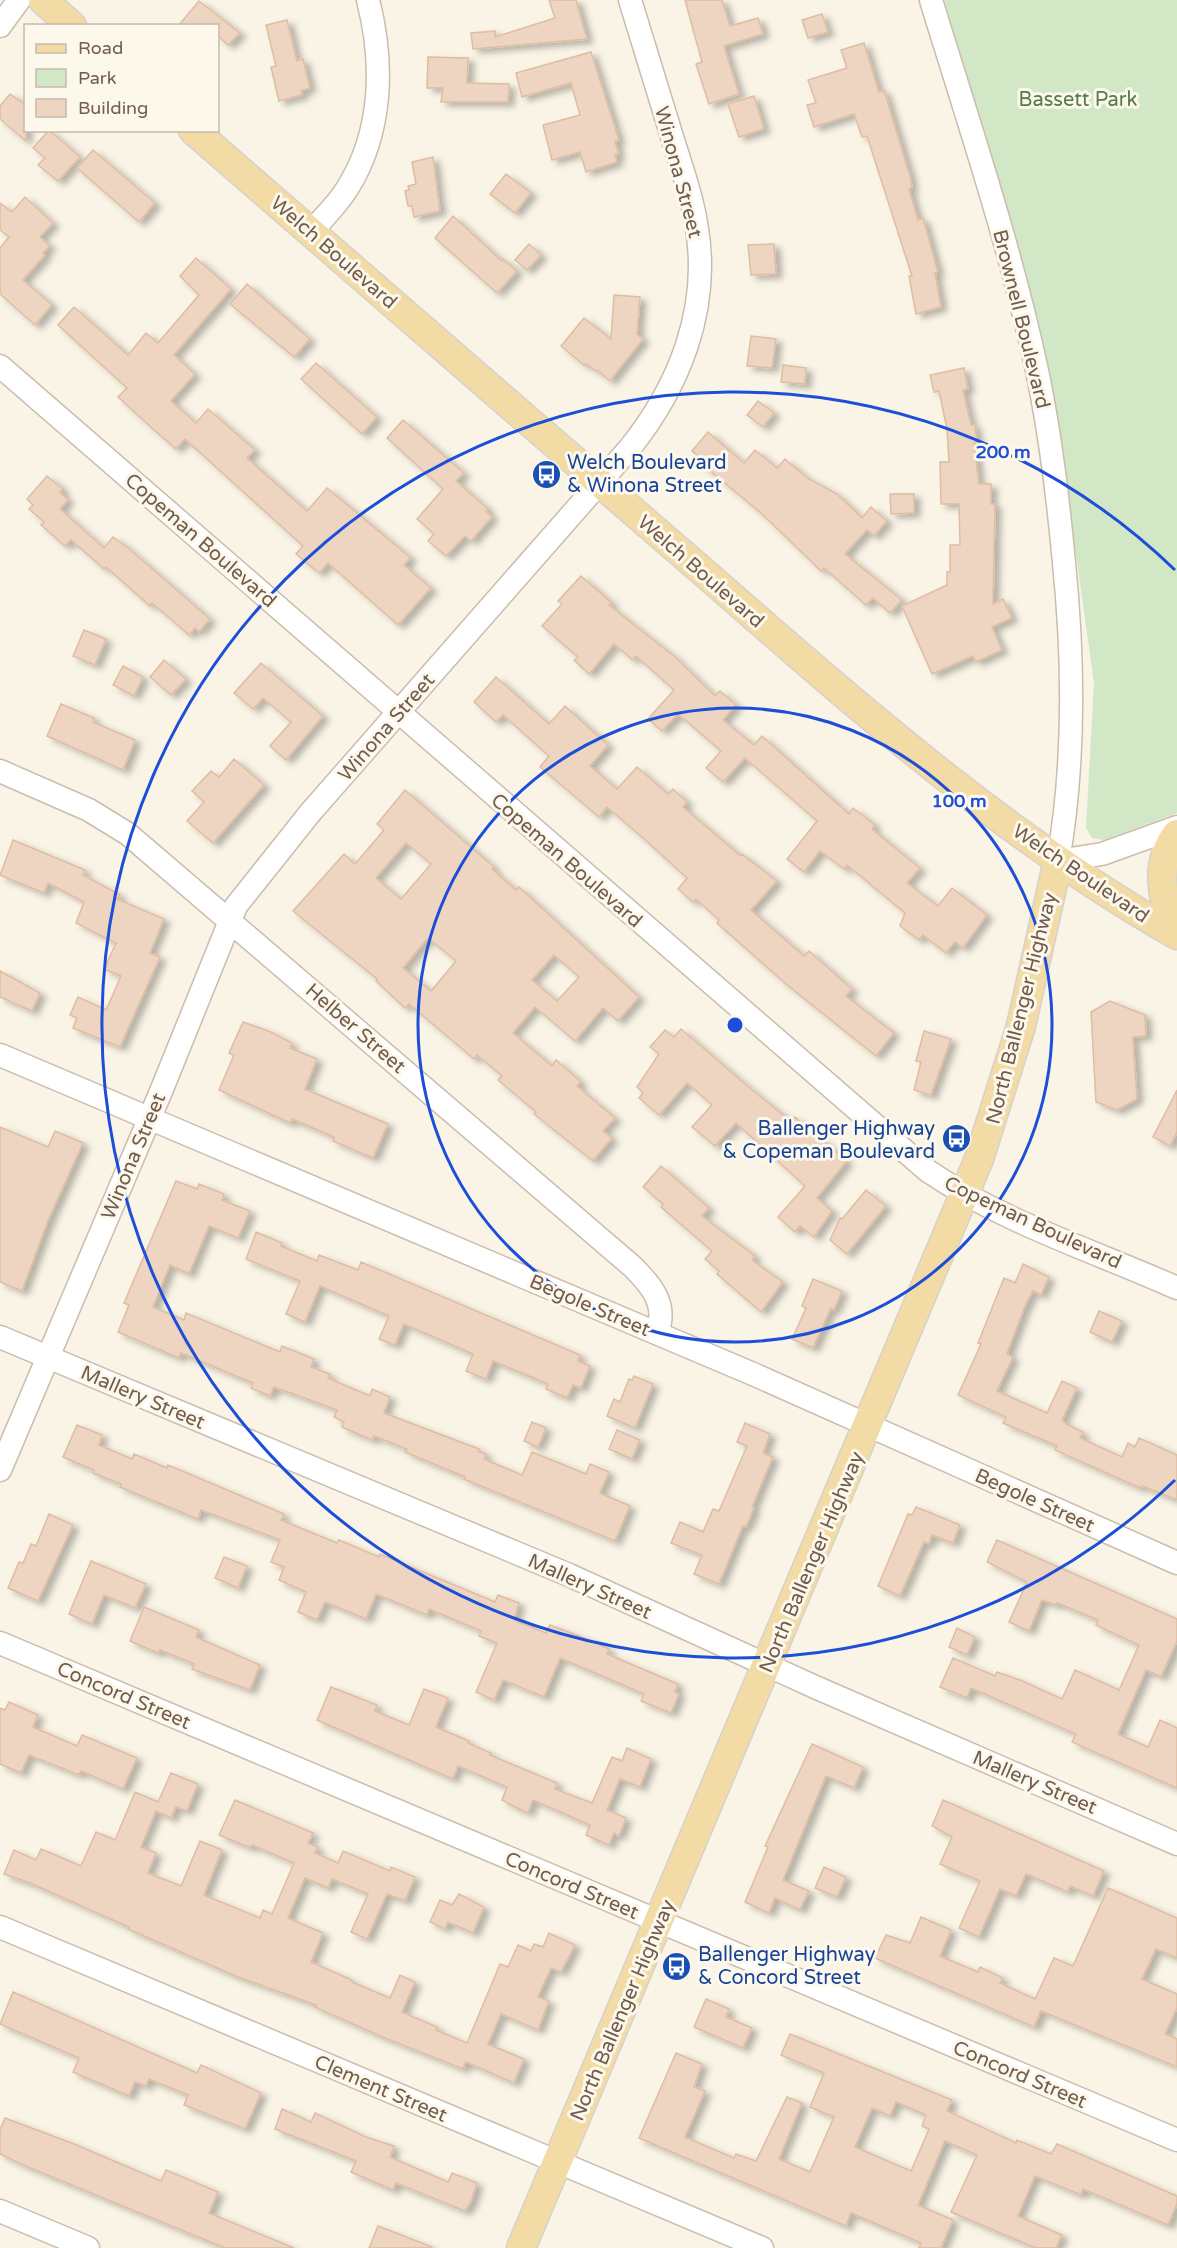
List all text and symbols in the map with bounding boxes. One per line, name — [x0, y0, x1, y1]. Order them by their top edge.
legend — [24, 24, 219, 132]
text: Road — [78, 37, 123, 59]
text: Park — [78, 67, 117, 89]
park label: Bassett Park — [1019, 88, 1138, 112]
text: Building — [78, 97, 148, 119]
street label: Winona Street — [649, 104, 707, 241]
street label: Welch Boulevard — [265, 191, 401, 314]
street label: Brownell Boulevard — [987, 227, 1055, 411]
text: 200 m — [975, 441, 1031, 463]
place label: Welch Boulevard & Winona Street — [567, 451, 727, 498]
bus stop icon: Welch Boulevard & Winona Street — [530, 458, 562, 490]
street label: Copeman Boulevard — [120, 468, 281, 613]
street label: Welch Boulevard — [632, 510, 768, 633]
street label: Winona Street — [333, 669, 440, 787]
street label: Copeman Boulevard — [486, 788, 647, 933]
text: 100 m — [931, 790, 987, 812]
street label: Welch Boulevard — [1008, 819, 1153, 928]
street label: North Ballenger Highway — [982, 890, 1062, 1127]
street label: Helber Street — [300, 979, 411, 1079]
centre of rings — [725, 1015, 745, 1035]
street label: Winona Street — [96, 1089, 172, 1223]
place label: Ballenger Highway & Copeman Boulevard — [723, 1117, 935, 1164]
bus stop icon: Ballenger Highway & Copeman Boulevard — [940, 1123, 972, 1155]
street label: Copeman Boulevard — [940, 1171, 1125, 1274]
street label: Begole Street — [526, 1270, 654, 1342]
street label: Mallery Street — [77, 1361, 209, 1435]
street label: North Ballenger Highway — [754, 1448, 870, 1677]
street label: Begole Street — [971, 1464, 1099, 1538]
street label: Mallery Street — [524, 1549, 655, 1625]
street label: Concord Street — [53, 1657, 194, 1735]
street label: Mallery Street — [969, 1746, 1101, 1820]
street label: Concord Street — [501, 1847, 642, 1925]
street label: North Ballenger Highway — [565, 1896, 681, 2125]
place label: Ballenger Highway & Concord Street — [698, 1943, 876, 1990]
bus stop icon: Ballenger Highway & Concord Street — [661, 1950, 693, 1982]
street label: Concord Street — [949, 2036, 1090, 2114]
street label: Clement Street — [311, 2050, 451, 2128]

